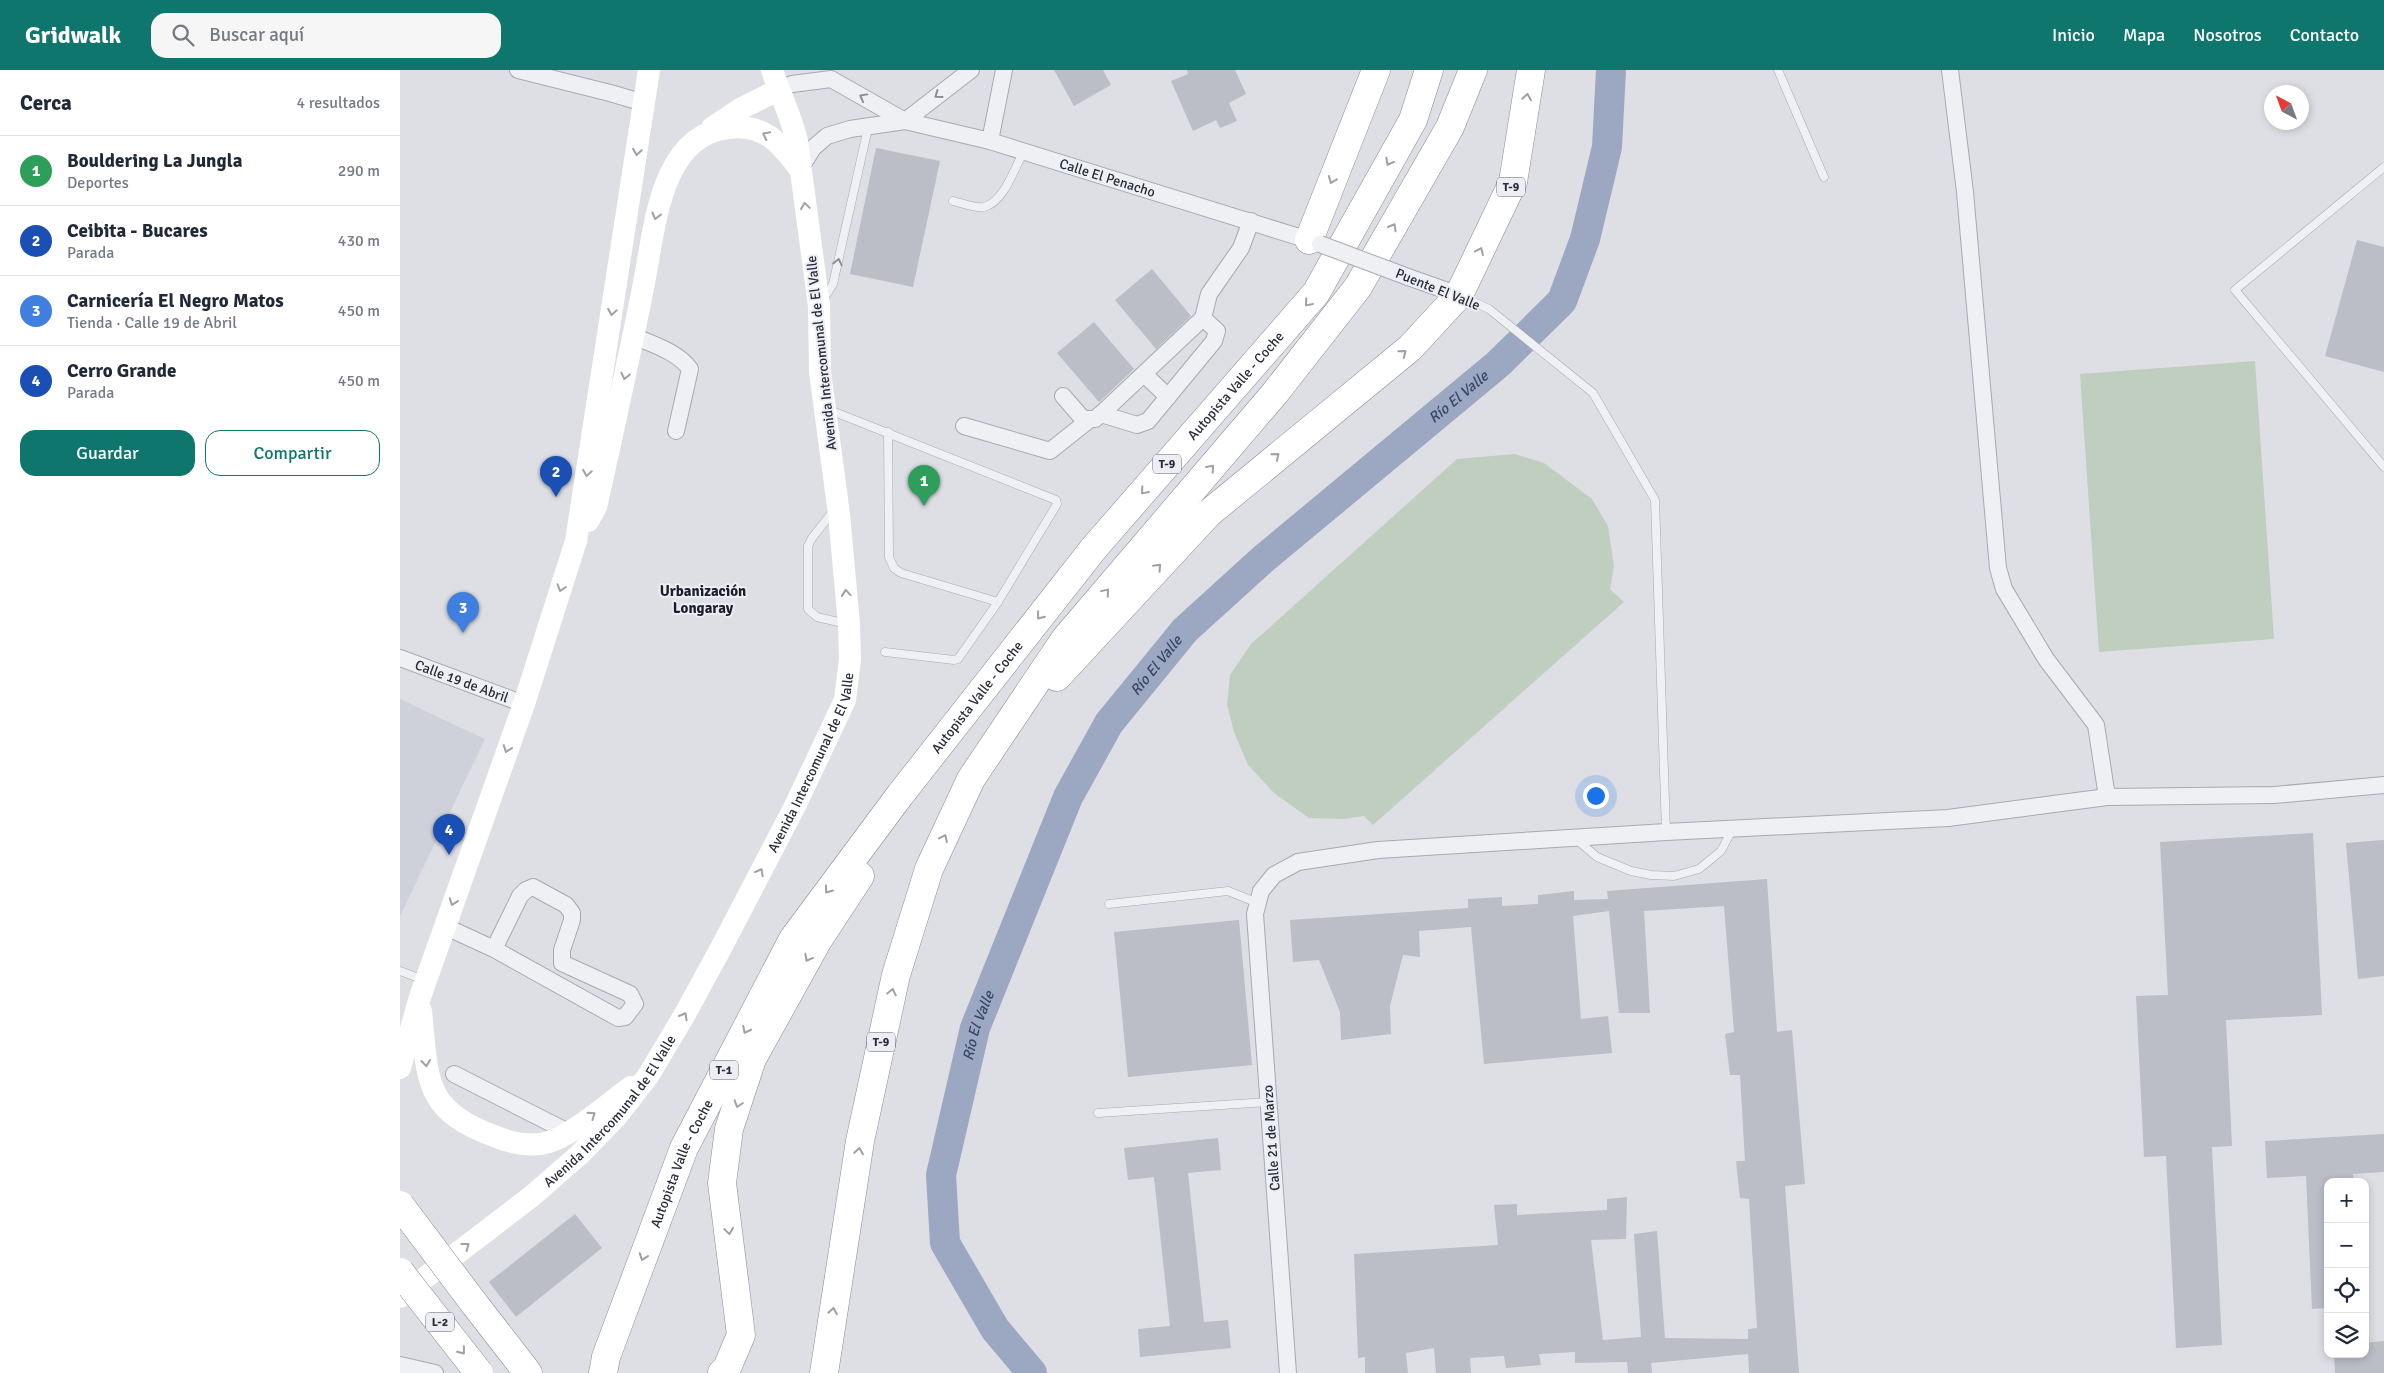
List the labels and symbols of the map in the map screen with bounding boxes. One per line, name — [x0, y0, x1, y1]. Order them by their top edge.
north arrow — [2264, 85, 2309, 130]
one-way arrow — [934, 89, 944, 98]
one-way arrow — [859, 93, 868, 103]
one-way arrow — [1521, 93, 1531, 102]
one-way arrow — [763, 131, 772, 141]
one-way arrow — [632, 147, 642, 156]
street label: Calle El Penacho — [1057, 155, 1157, 201]
one-way arrow — [1386, 157, 1396, 166]
one-way arrow — [1328, 175, 1338, 184]
road number: T-9 — [1497, 178, 1525, 196]
one-way arrow — [800, 201, 811, 209]
one-way arrow — [651, 212, 662, 221]
one-way arrow — [1386, 223, 1396, 232]
one-way arrow — [1474, 247, 1485, 256]
street label: Avenida Intercomunal de El Valle — [803, 255, 840, 451]
one-way arrow — [832, 257, 843, 266]
street label: Puente El Valle — [1393, 265, 1483, 314]
one-way arrow — [1305, 297, 1314, 306]
one-way arrow — [607, 308, 617, 317]
street label: Autopista Valle - Coche — [1184, 328, 1288, 444]
one-way arrow — [1397, 350, 1406, 359]
water label: Río El Valle — [1425, 366, 1493, 427]
one-way arrow — [620, 371, 630, 380]
one-way arrow — [1271, 452, 1280, 461]
road number: T-9 — [1153, 454, 1181, 474]
pin: 2 — [540, 456, 572, 497]
one-way arrow — [1205, 464, 1214, 473]
pin: 1 — [908, 465, 940, 506]
one-way arrow — [582, 468, 592, 477]
one-way arrow — [1141, 485, 1150, 494]
one-way arrow — [1152, 563, 1161, 572]
district label: Urbanización Longaray — [660, 582, 746, 617]
one-way arrow — [557, 583, 567, 591]
one-way arrow — [1100, 588, 1109, 597]
one-way arrow — [841, 589, 852, 597]
pin: 3 — [447, 592, 479, 633]
one-way arrow — [1038, 610, 1046, 619]
water label: Río El Valle — [1126, 631, 1187, 699]
street label: Autopista Valle - Coche — [928, 638, 1027, 757]
street label: Calle 19 de Abril — [413, 656, 511, 707]
street label: Avenida Intercomunal de El Valle — [764, 672, 857, 855]
one-way arrow — [503, 745, 513, 753]
your location — [1583, 783, 1609, 809]
pin: 4 — [433, 814, 465, 855]
one-way arrow — [937, 834, 948, 843]
one-way arrow — [754, 869, 764, 878]
one-way arrow — [825, 884, 834, 894]
one-way arrow — [449, 898, 459, 906]
one-way arrow — [804, 953, 814, 962]
one-way arrow — [886, 987, 897, 996]
water label: Río El Valle — [959, 987, 999, 1062]
one-way arrow — [678, 1012, 688, 1021]
one-way arrow — [742, 1024, 752, 1033]
street label: Avenida Intercomunal de El Valle — [540, 1032, 679, 1191]
road number: T-9 — [867, 1032, 895, 1052]
one-way arrow — [420, 1060, 431, 1068]
road number: T-1 — [710, 1060, 738, 1080]
street label: Calle 21 de Marzo — [1259, 1084, 1284, 1192]
street label: Autopista Valle - Coche — [647, 1097, 717, 1230]
one-way arrow — [733, 1100, 743, 1108]
one-way arrow — [587, 1112, 596, 1121]
one-way arrow — [853, 1146, 863, 1155]
one-way arrow — [723, 1228, 734, 1236]
one-way arrow — [460, 1243, 469, 1251]
one-way arrow — [639, 1252, 649, 1261]
one-way arrow — [828, 1307, 838, 1315]
road number: L-2 — [426, 1312, 454, 1332]
one-way arrow — [457, 1345, 465, 1354]

